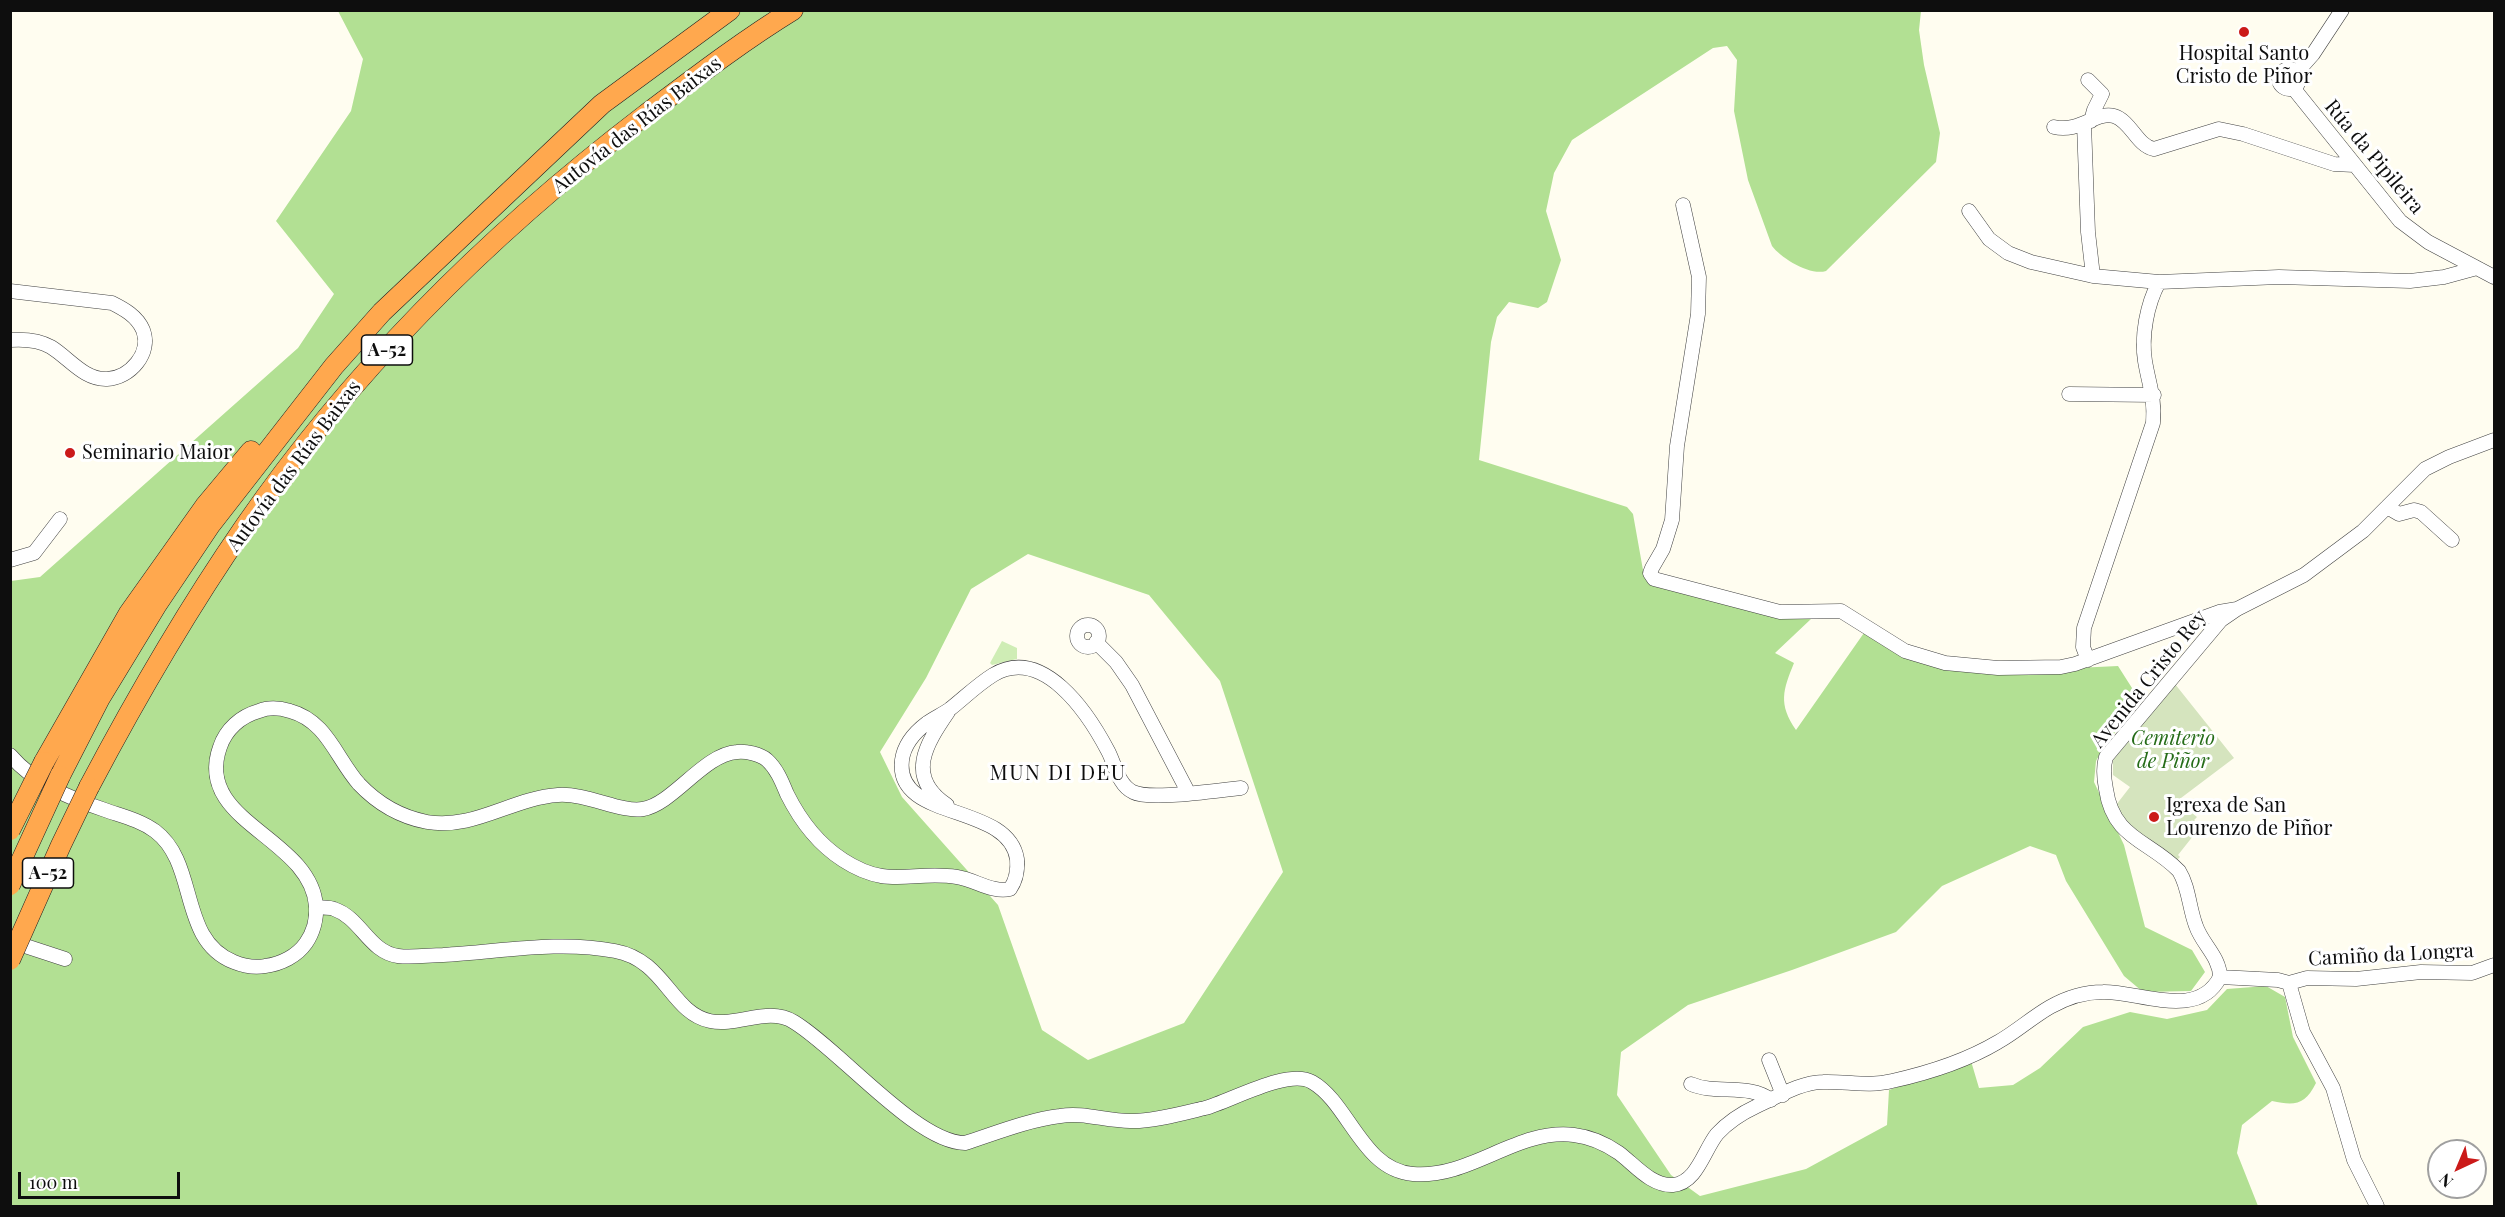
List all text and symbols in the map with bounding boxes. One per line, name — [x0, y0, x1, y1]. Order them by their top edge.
marker: Hospital Santo Cristo de Piñor — [2237, 25, 2251, 39]
place label: Hospital Santo Cristo de Piñor — [2176, 42, 2312, 89]
street label: Autovía das Rías Baixas — [548, 52, 726, 198]
street label: Rúa da Pipileira — [2319, 95, 2429, 219]
road number: A-52 — [362, 335, 412, 365]
street label: Autovía das Rías Baixas — [222, 376, 366, 556]
place label: Seminario Maior — [82, 441, 232, 465]
marker: Seminario Maior — [63, 446, 77, 460]
street label: Avenida Cristo Rey — [2086, 605, 2212, 753]
park label: Cemiterio de Piñor — [2131, 727, 2215, 774]
district label: MUN DI DEU — [989, 760, 1127, 786]
place label: Igrexa de San Lourenzo de Piñor — [2166, 794, 2332, 841]
marker: Igrexa de San Lourenzo de Piñor — [2147, 810, 2161, 824]
road number: A-52 — [22, 858, 74, 888]
street label: Camiño da Longra — [2308, 939, 2474, 971]
north arrow — [2427, 1139, 2487, 1199]
scale bar — [21, 1160, 183, 1198]
text: N — [2434, 1169, 2457, 1192]
text: 100 m — [29, 1170, 78, 1194]

